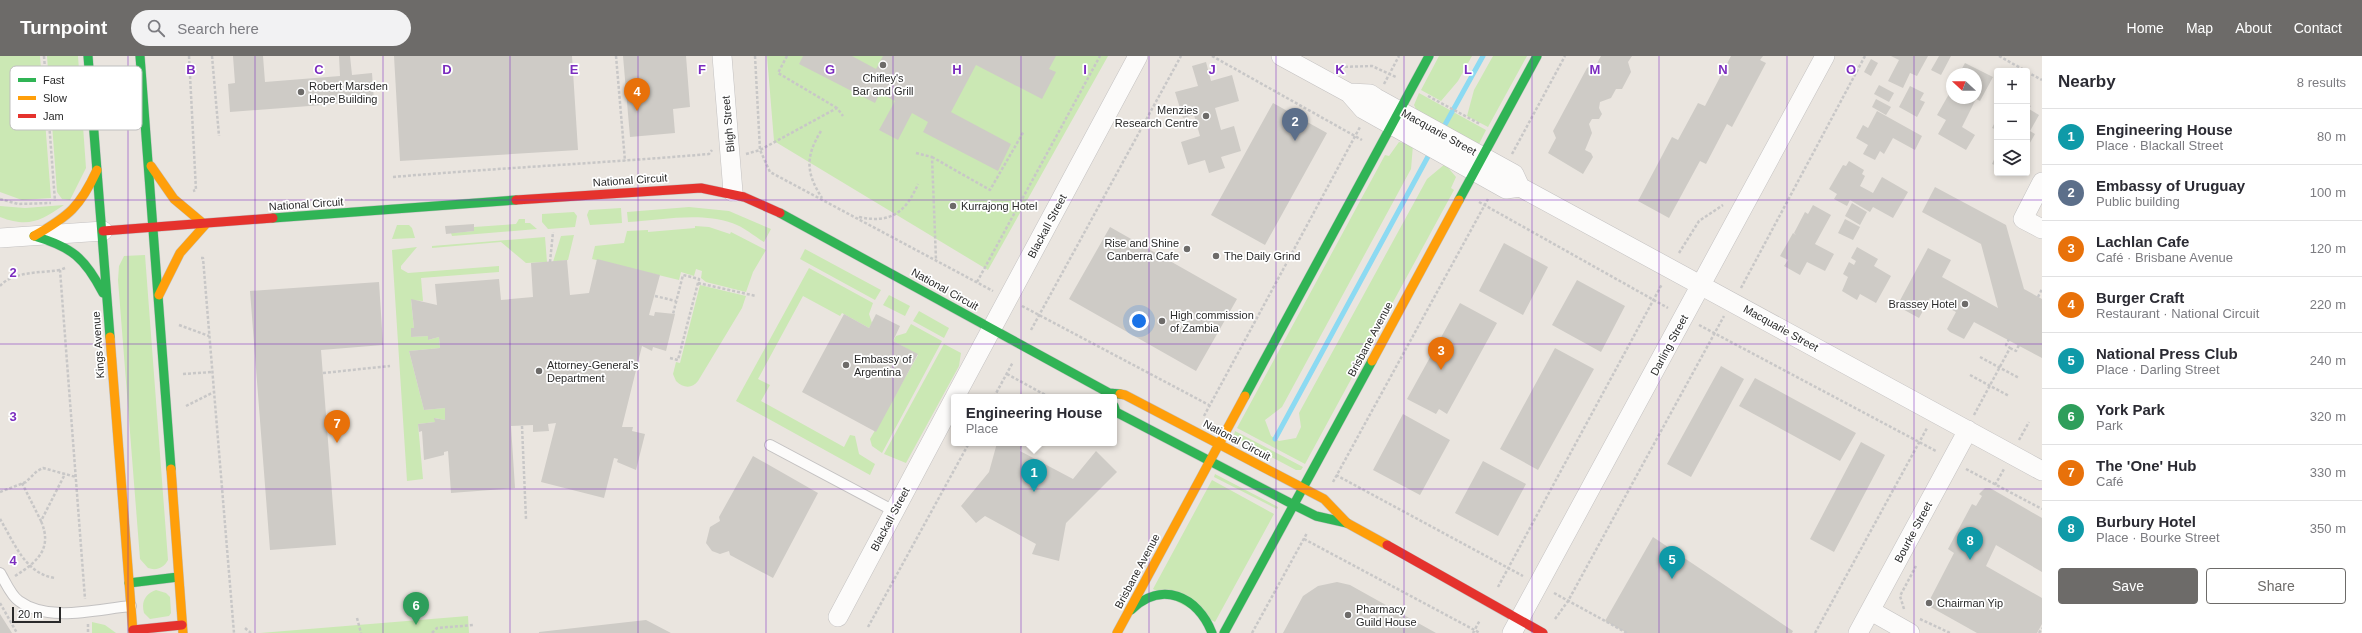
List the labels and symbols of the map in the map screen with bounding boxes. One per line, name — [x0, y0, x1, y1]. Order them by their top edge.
marker: Chifley's Bar and Grill — [878, 60, 888, 70]
text: B — [186, 62, 196, 77]
text: C — [314, 62, 324, 77]
text: D — [442, 62, 452, 77]
text: E — [570, 62, 579, 77]
text: F — [698, 62, 706, 77]
text: G — [825, 62, 835, 77]
text: H — [952, 62, 962, 77]
text: I — [1083, 62, 1087, 77]
text: J — [1208, 62, 1216, 77]
text: K — [1335, 62, 1345, 77]
text: L — [1464, 62, 1472, 77]
text: M — [1590, 62, 1600, 77]
text: N — [1718, 62, 1728, 77]
text: O — [1846, 62, 1856, 77]
legend — [10, 66, 142, 130]
north arrow — [1946, 68, 1982, 104]
place label: Chifley's Bar and Grill — [852, 72, 914, 97]
text: Fast — [43, 74, 64, 86]
pin: 4 — [624, 78, 650, 111]
place label: Robert Marsden Hope Building — [309, 80, 388, 105]
marker: Robert Marsden Hope Building — [296, 87, 306, 97]
text: Slow — [43, 92, 67, 104]
street label: Bligh Street — [720, 95, 736, 153]
place label: Menzies Research Centre — [1115, 104, 1198, 129]
street label: Macquarie Street — [1399, 106, 1479, 158]
pin: 2 — [1282, 108, 1308, 141]
text: Jam — [43, 110, 64, 122]
marker: Menzies Research Centre — [1201, 111, 1211, 121]
street label: National Circuit — [592, 171, 668, 189]
street label: Blackall Street — [1025, 192, 1069, 260]
street label: National Circuit — [268, 195, 344, 213]
place label: Kurrajong Hotel — [961, 200, 1037, 212]
marker: Kurrajong Hotel — [948, 201, 958, 211]
place label: Rise and Shine Canberra Cafe — [1104, 237, 1179, 262]
marker: Rise and Shine Canberra Cafe — [1182, 244, 1192, 254]
place label: The Daily Grind — [1224, 250, 1300, 262]
marker: The Daily Grind — [1211, 251, 1221, 261]
text: 2 — [9, 265, 17, 280]
street label: National Circuit — [909, 266, 981, 312]
place label: Brassey Hotel — [1889, 298, 1957, 310]
marker: Brassey Hotel — [1960, 299, 1970, 309]
street label: Brisbane Avenue — [1345, 300, 1395, 378]
street label: Macquarie Street — [1741, 302, 1821, 354]
place label: High commission of Zambia — [1170, 309, 1254, 334]
street label: Kings Avenue — [90, 311, 106, 379]
your location — [1129, 311, 1149, 331]
street label: Darling Street — [1648, 312, 1690, 378]
marker: High commission of Zambia — [1157, 316, 1167, 326]
pin: 3 — [1428, 337, 1454, 370]
place label: Embassy of Argentina — [854, 353, 912, 378]
place label: Attorney-General’s Department — [547, 359, 639, 384]
marker: Embassy of Argentina — [841, 360, 851, 370]
marker: Attorney-General’s Department — [534, 366, 544, 376]
text: 3 — [9, 409, 17, 424]
pin: 7 — [324, 410, 350, 443]
street label: National Circuit — [1201, 417, 1273, 463]
pin: 1 — [1021, 459, 1047, 492]
street label: Blackall Street — [868, 485, 912, 553]
street label: Bourke Street — [1892, 499, 1934, 565]
pin: 8 — [1957, 527, 1983, 560]
street label: Brisbane Avenue — [1112, 532, 1162, 610]
pin: 5 — [1659, 546, 1685, 579]
text: 4 — [9, 553, 17, 568]
pin: 6 — [403, 592, 429, 625]
place label: Chairman Yip — [1937, 597, 2003, 609]
marker: Chairman Yip — [1924, 598, 1934, 608]
place label: Pharmacy Guild House — [1356, 603, 1417, 628]
scale bar — [12, 605, 61, 624]
marker: Pharmacy Guild House — [1343, 610, 1353, 620]

